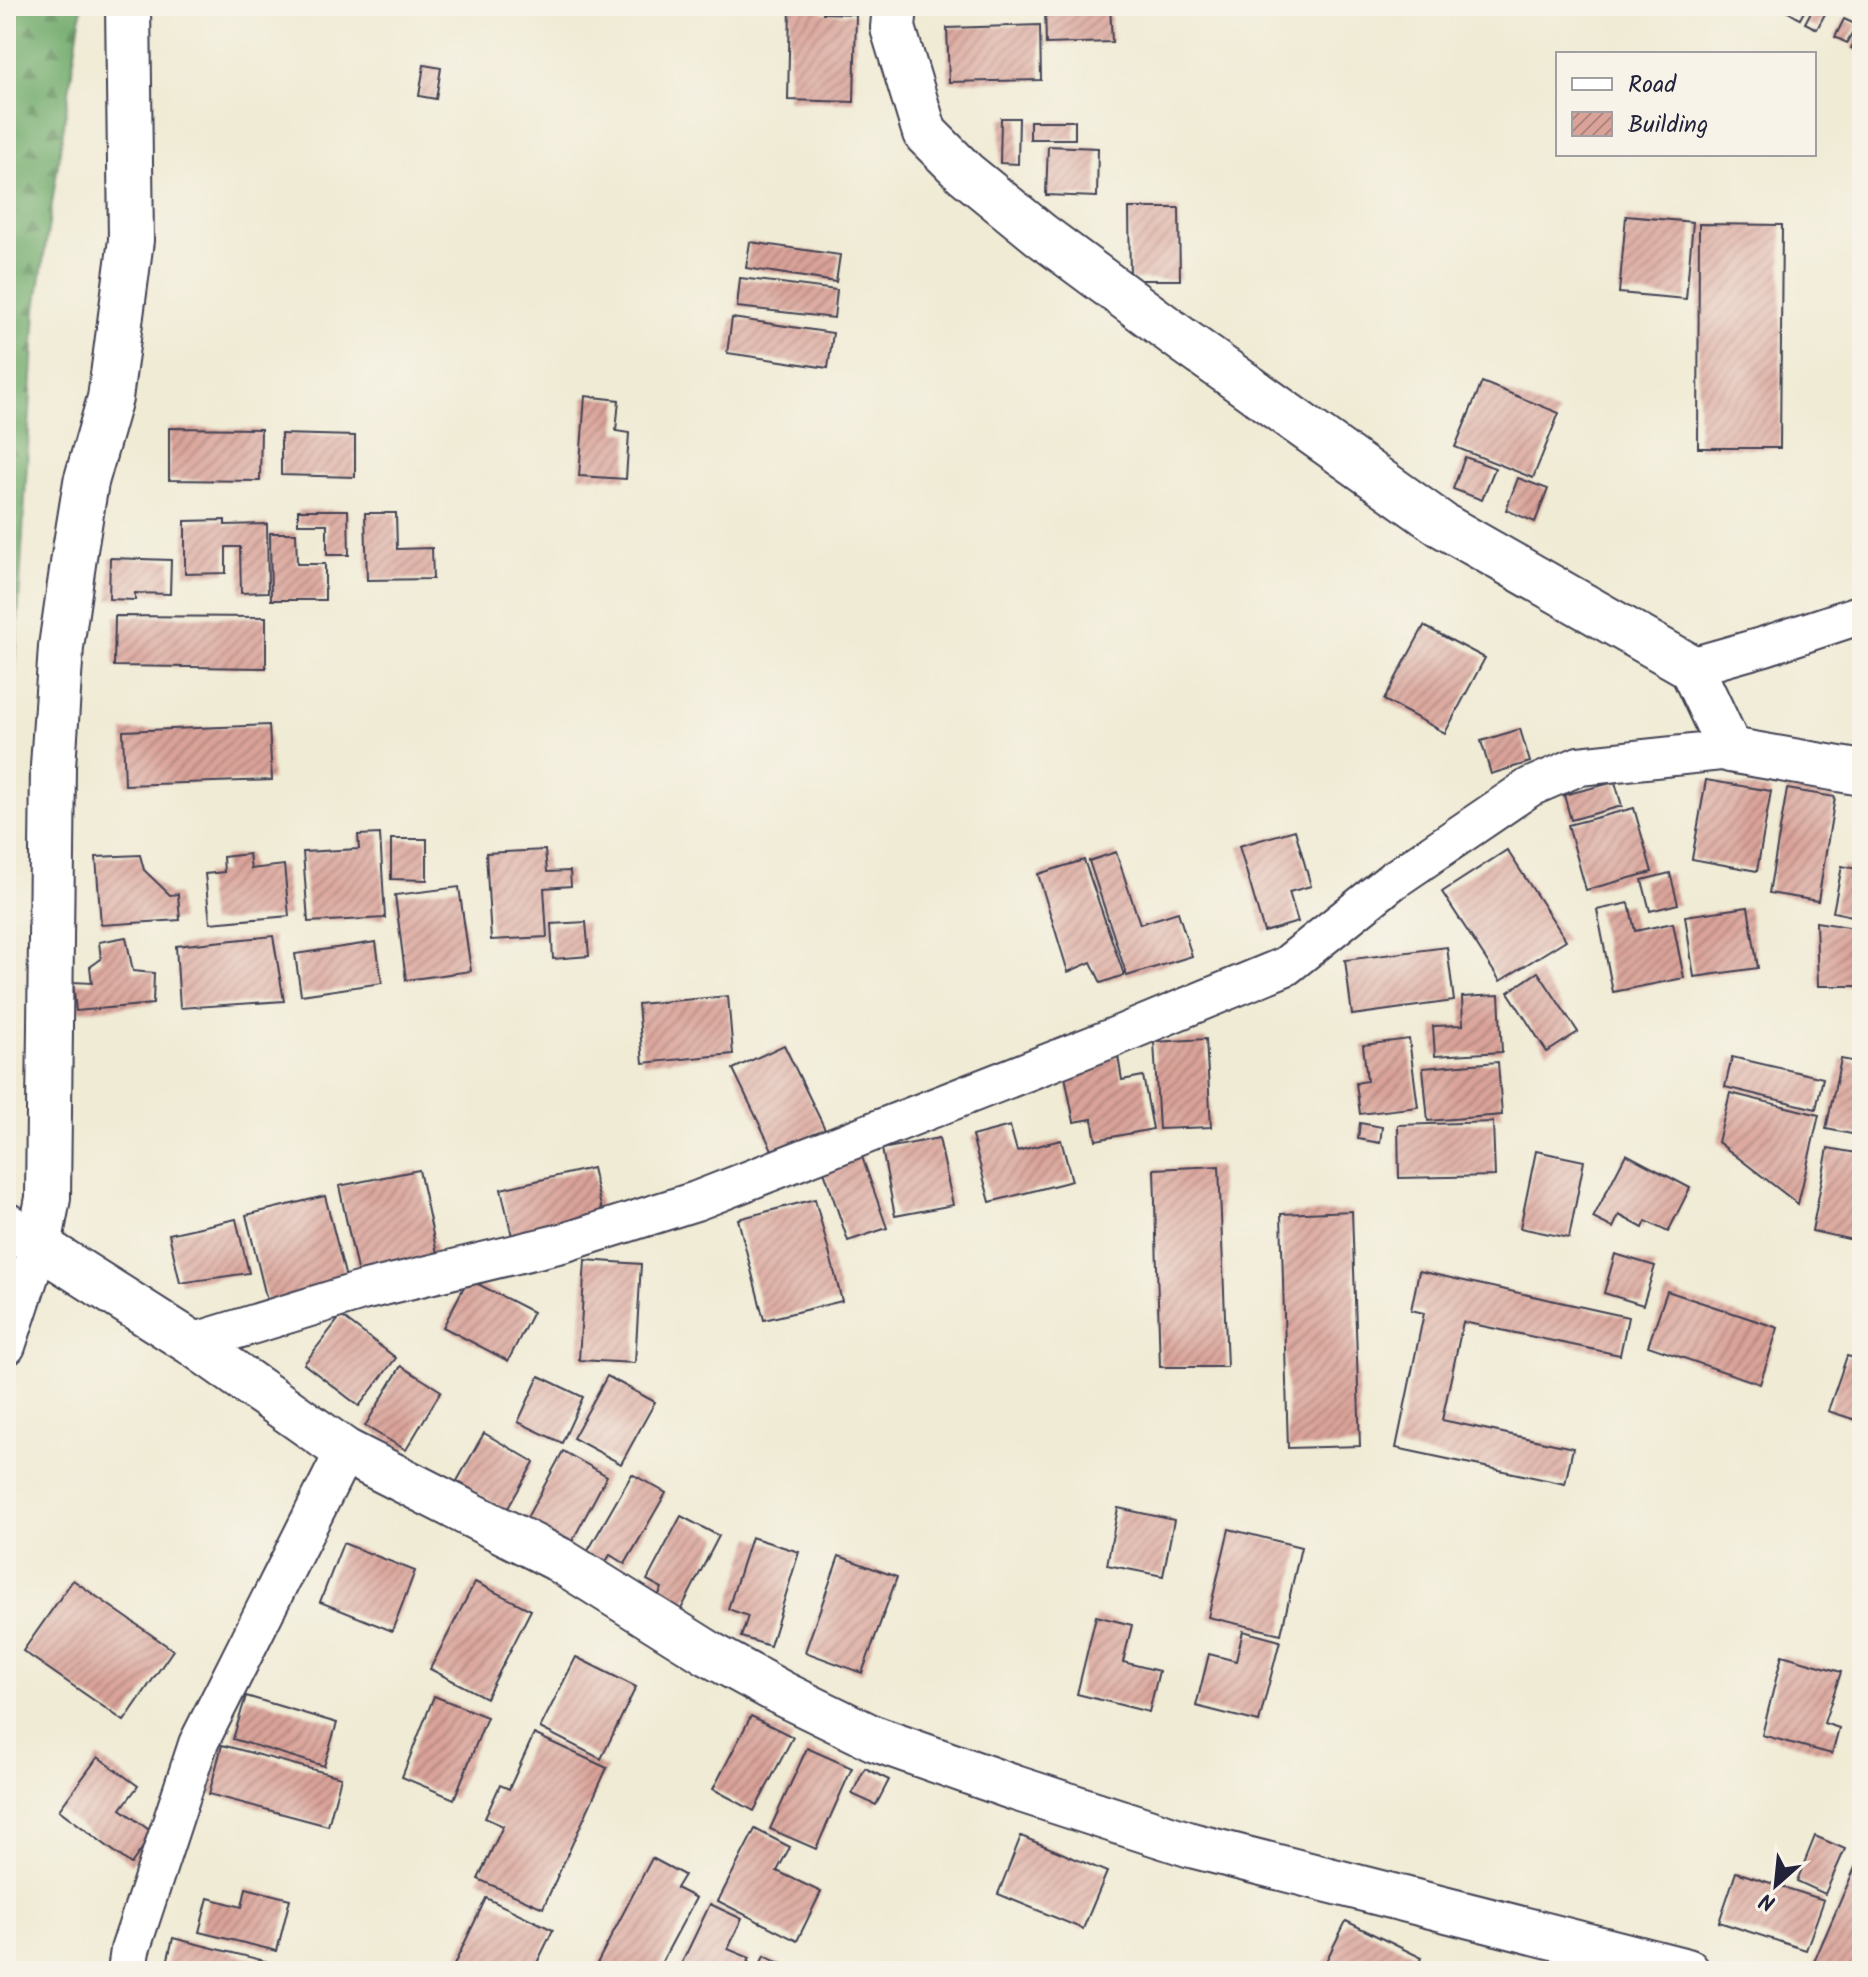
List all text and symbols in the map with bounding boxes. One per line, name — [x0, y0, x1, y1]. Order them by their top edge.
legend — [1556, 52, 1816, 156]
text: Road — [1628, 66, 1677, 105]
text: Building — [1628, 106, 1708, 145]
north arrow — [1736, 1845, 1816, 1925]
text: N — [1754, 1882, 1782, 1919]

